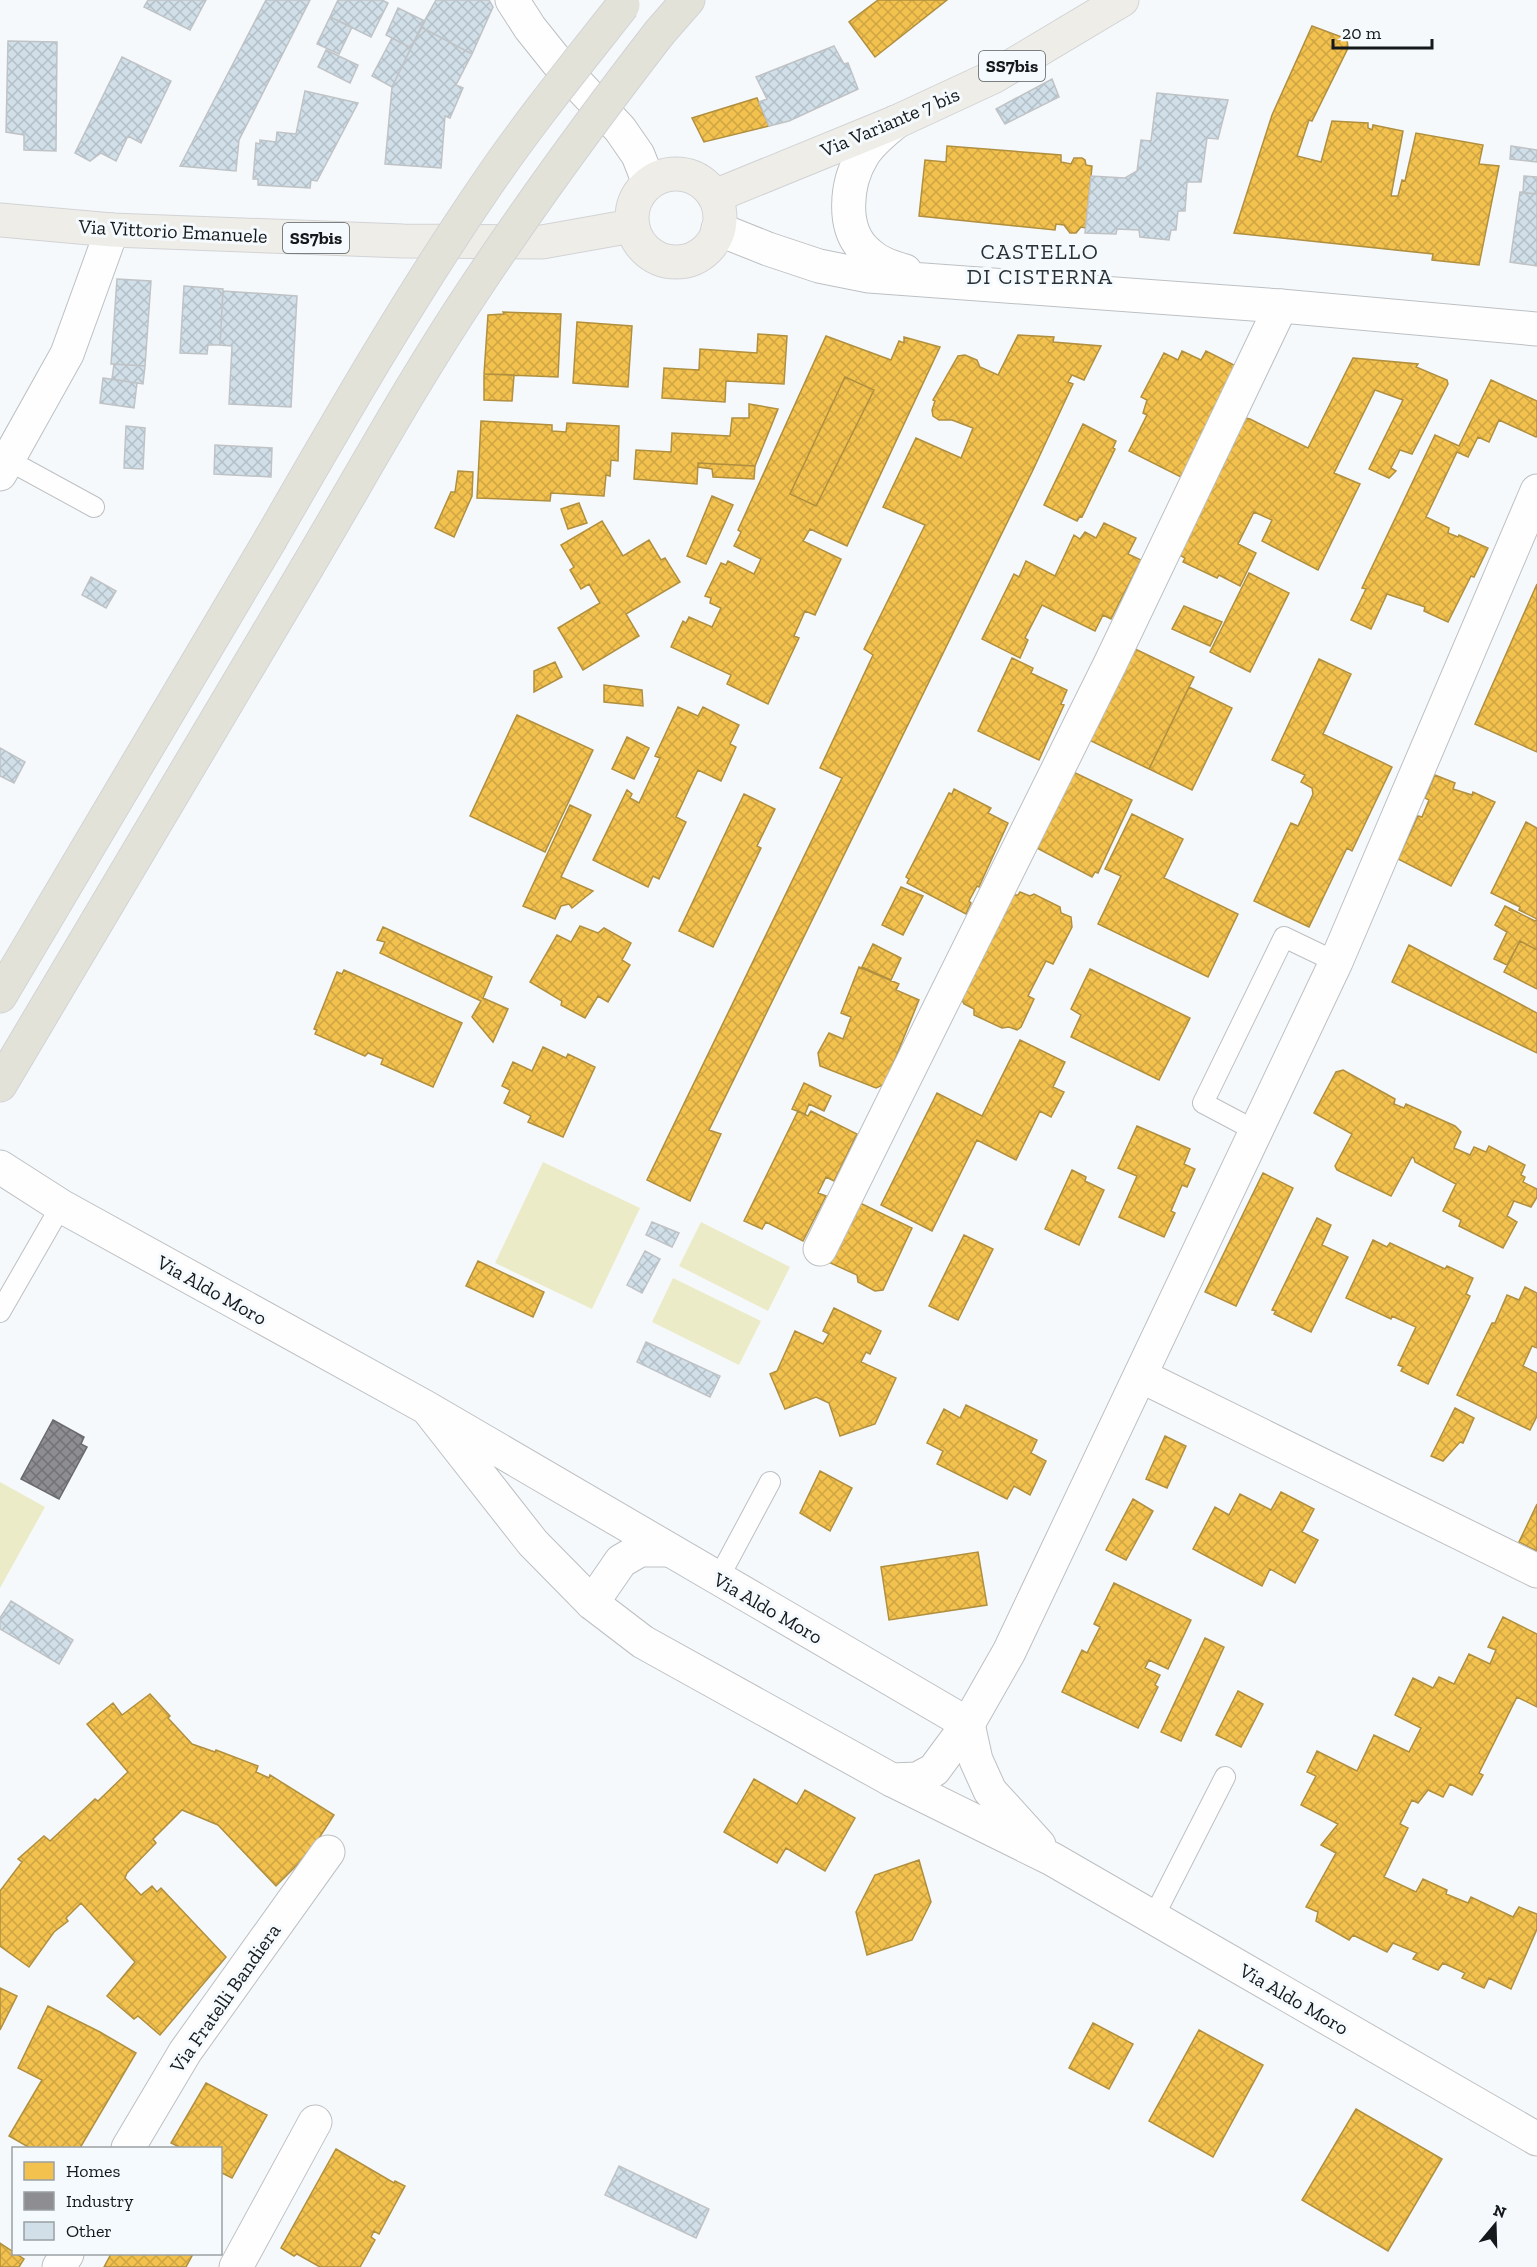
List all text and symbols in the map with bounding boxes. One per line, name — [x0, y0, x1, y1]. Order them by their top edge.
scale bar — [1333, 12, 1432, 50]
text: 20 m — [1342, 22, 1382, 44]
road number: SS7bis — [979, 51, 1045, 81]
street label: Via Variante 7 bis — [816, 82, 963, 162]
street label: Via Vittorio Emanuele — [77, 214, 268, 248]
road number: SS7bis — [283, 223, 349, 253]
district label: CASTELLO DI CISTERNA — [966, 238, 1114, 290]
street label: Via Aldo Moro — [152, 1249, 271, 1330]
street label: Via Aldo Moro — [708, 1567, 827, 1649]
street label: Via Fratelli Bandiera — [164, 1919, 286, 2078]
street label: Via Aldo Moro — [1234, 1958, 1353, 2040]
legend — [12, 2147, 222, 2255]
text: Homes — [66, 2160, 120, 2182]
text: Industry — [66, 2190, 134, 2212]
north arrow — [1465, 2195, 1525, 2255]
text: N — [1491, 2200, 1509, 2222]
text: Other — [66, 2220, 112, 2242]

